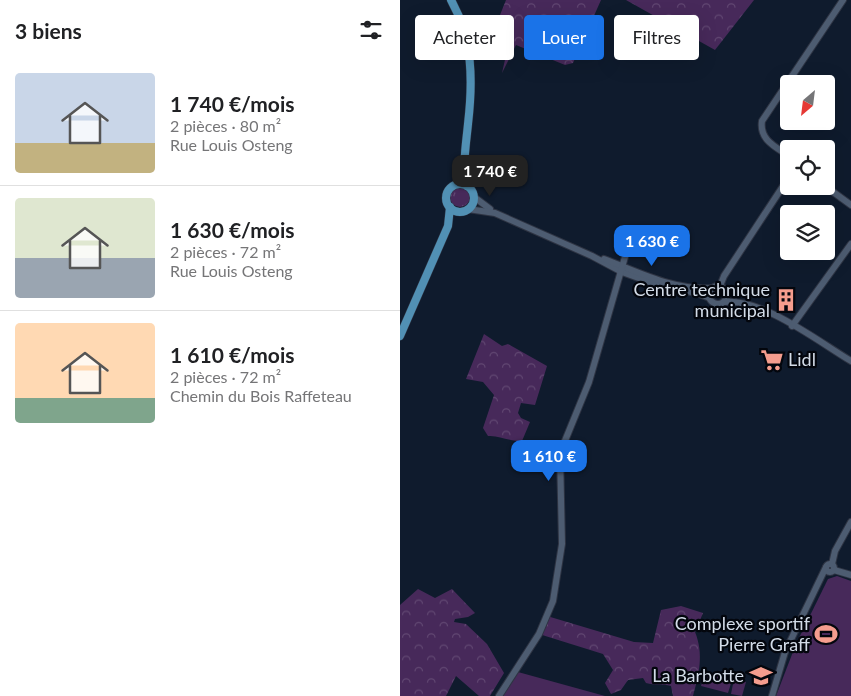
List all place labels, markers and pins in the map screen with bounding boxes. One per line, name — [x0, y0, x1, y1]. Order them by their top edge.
pin: 1 740 € — [444, 154, 536, 197]
pin: 1 630 € — [606, 224, 698, 267]
place label: Centre technique municipal — [633, 278, 770, 321]
building icon: Centre technique municipal — [773, 287, 799, 313]
supermarket icon: Lidl — [759, 347, 785, 373]
place label: Lidl — [788, 348, 816, 370]
pin: 1 610 € — [503, 440, 595, 482]
place label: Complexe sportif Pierre Graff — [675, 612, 811, 655]
sports icon: Complexe sportif Pierre Graff — [813, 621, 839, 647]
school or university icon: La Barbotte — [748, 663, 774, 689]
place label: La Barbotte — [652, 664, 744, 686]

